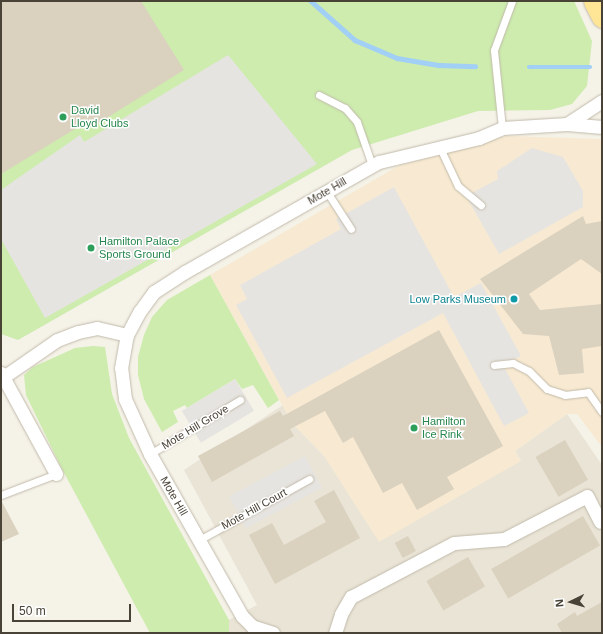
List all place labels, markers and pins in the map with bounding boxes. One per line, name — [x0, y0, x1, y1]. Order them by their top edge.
place label: David Lloyd Clubs — [71, 104, 128, 130]
marker: David Lloyd Clubs — [58, 112, 68, 122]
place label: Hamilton Palace Sports Ground — [99, 235, 179, 261]
marker: Hamilton Palace Sports Ground — [86, 243, 96, 253]
place label: Low Parks Museum — [409, 292, 506, 306]
marker: Low Parks Museum — [509, 294, 519, 304]
place label: Hamilton Ice Rink — [422, 415, 465, 441]
marker: Hamilton Ice Rink — [409, 423, 419, 433]

